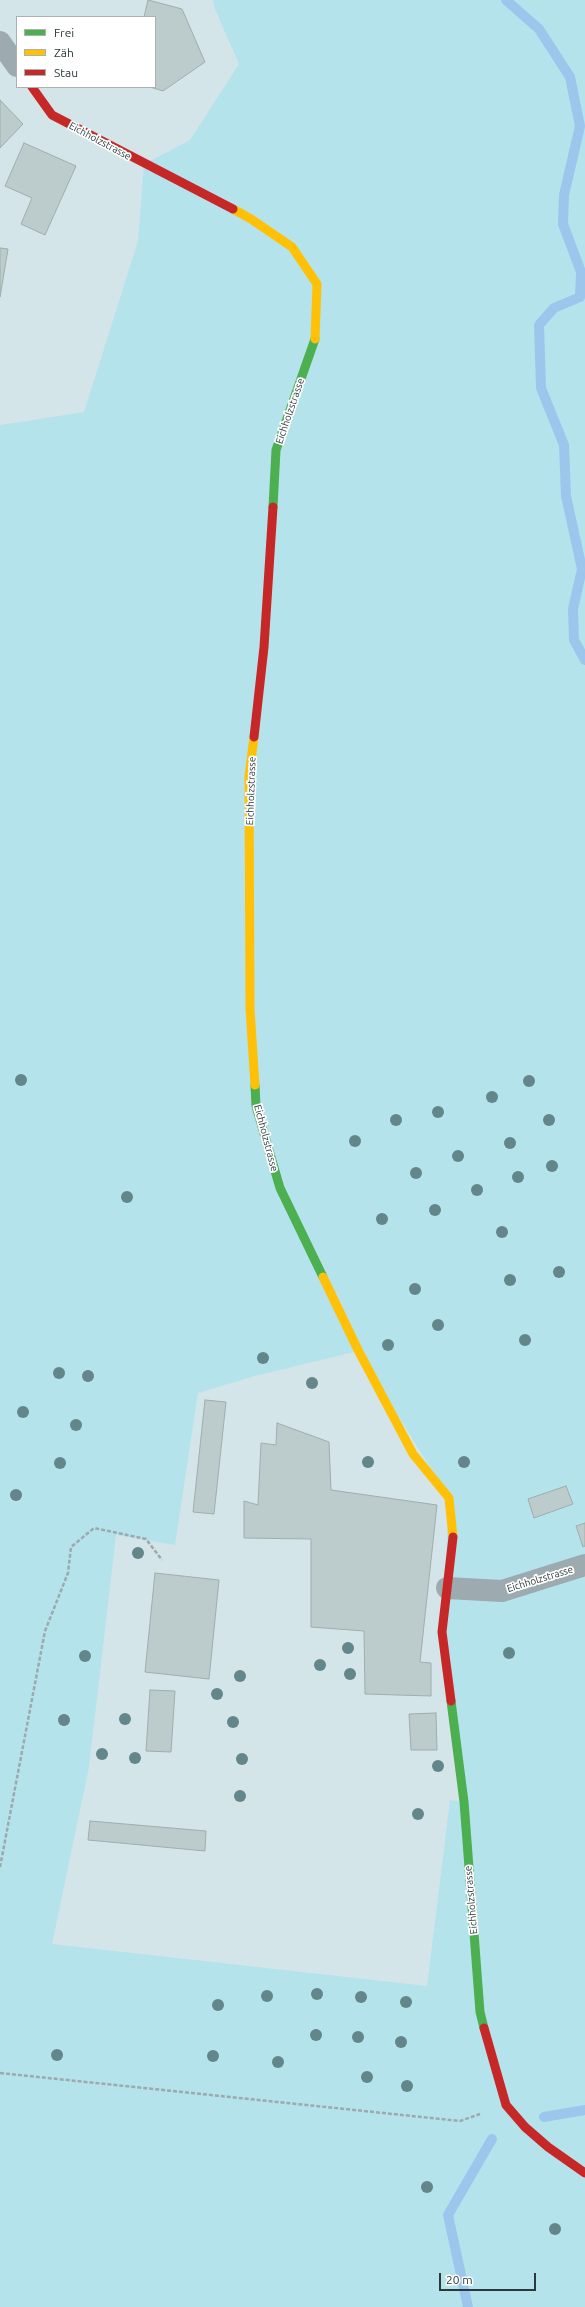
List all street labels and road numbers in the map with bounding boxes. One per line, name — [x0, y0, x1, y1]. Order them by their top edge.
street label: Eichholzstrasse — [67, 120, 133, 162]
street label: Eichholzstrasse — [273, 377, 307, 445]
street label: Eichholzstrasse — [244, 757, 258, 825]
street label: Eichholzstrasse — [251, 1103, 281, 1173]
street label: Eichholzstrasse — [505, 1563, 575, 1595]
street label: Eichholzstrasse — [462, 1865, 480, 1935]

